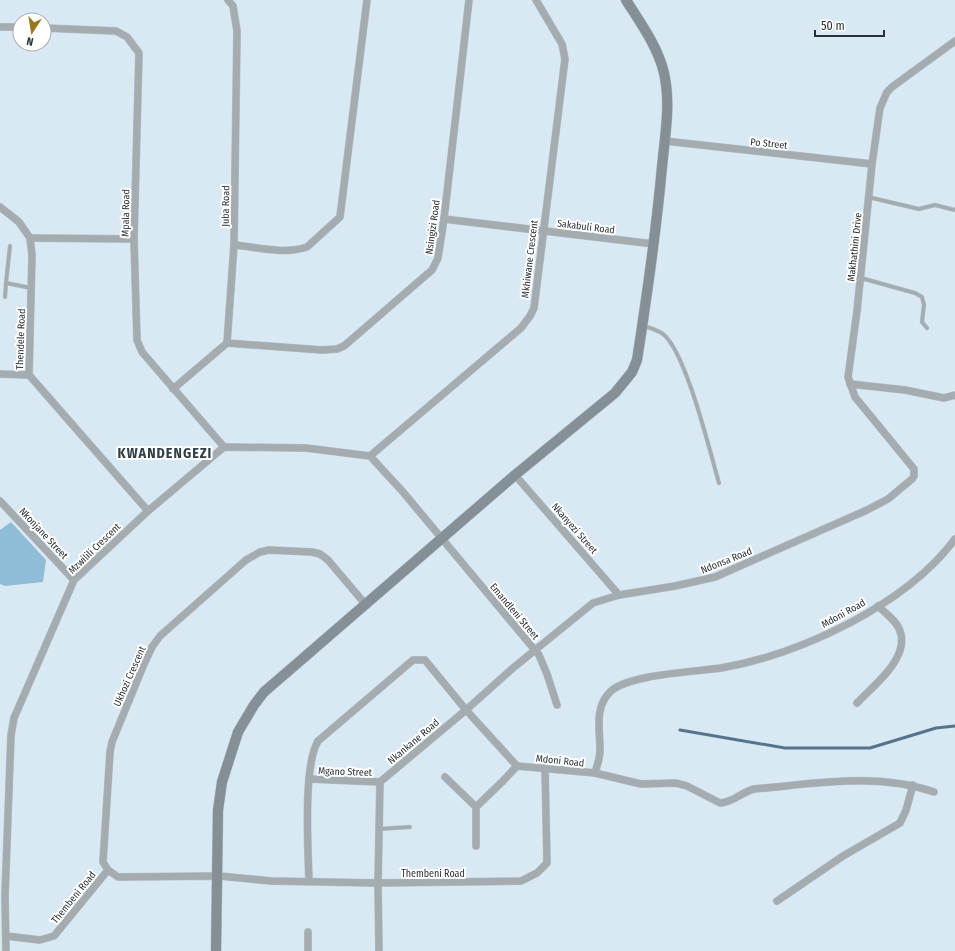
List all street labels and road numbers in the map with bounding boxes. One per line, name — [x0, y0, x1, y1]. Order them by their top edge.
street label: Po Street — [750, 136, 789, 152]
street label: Juba Road — [220, 185, 232, 227]
street label: Mpala Road — [120, 189, 132, 237]
street label: Nsingizi Road — [423, 199, 443, 255]
street label: Makhathini Drive — [845, 212, 865, 282]
street label: Sakabuli Road — [556, 217, 615, 236]
street label: Mkhiwane Crescent — [519, 219, 541, 299]
street label: Thendele Road — [14, 308, 28, 370]
street label: Nkanyezi Street — [549, 501, 600, 557]
street label: Nkonjane Street — [16, 506, 71, 562]
street label: Mzwilili Crescent — [66, 520, 124, 577]
street label: Ndonsa Road — [699, 545, 754, 577]
street label: Emandleni Street — [487, 581, 542, 643]
street label: Mdoni Road — [819, 597, 868, 631]
street label: Ukhozi Crescent — [111, 644, 149, 708]
street label: Nkankane Road — [385, 717, 442, 767]
street label: Mdoni Road — [535, 752, 585, 770]
street label: Mgano Street — [318, 765, 373, 779]
street label: Thembeni Road — [401, 868, 465, 880]
street label: Thembeni Road — [49, 869, 98, 926]

